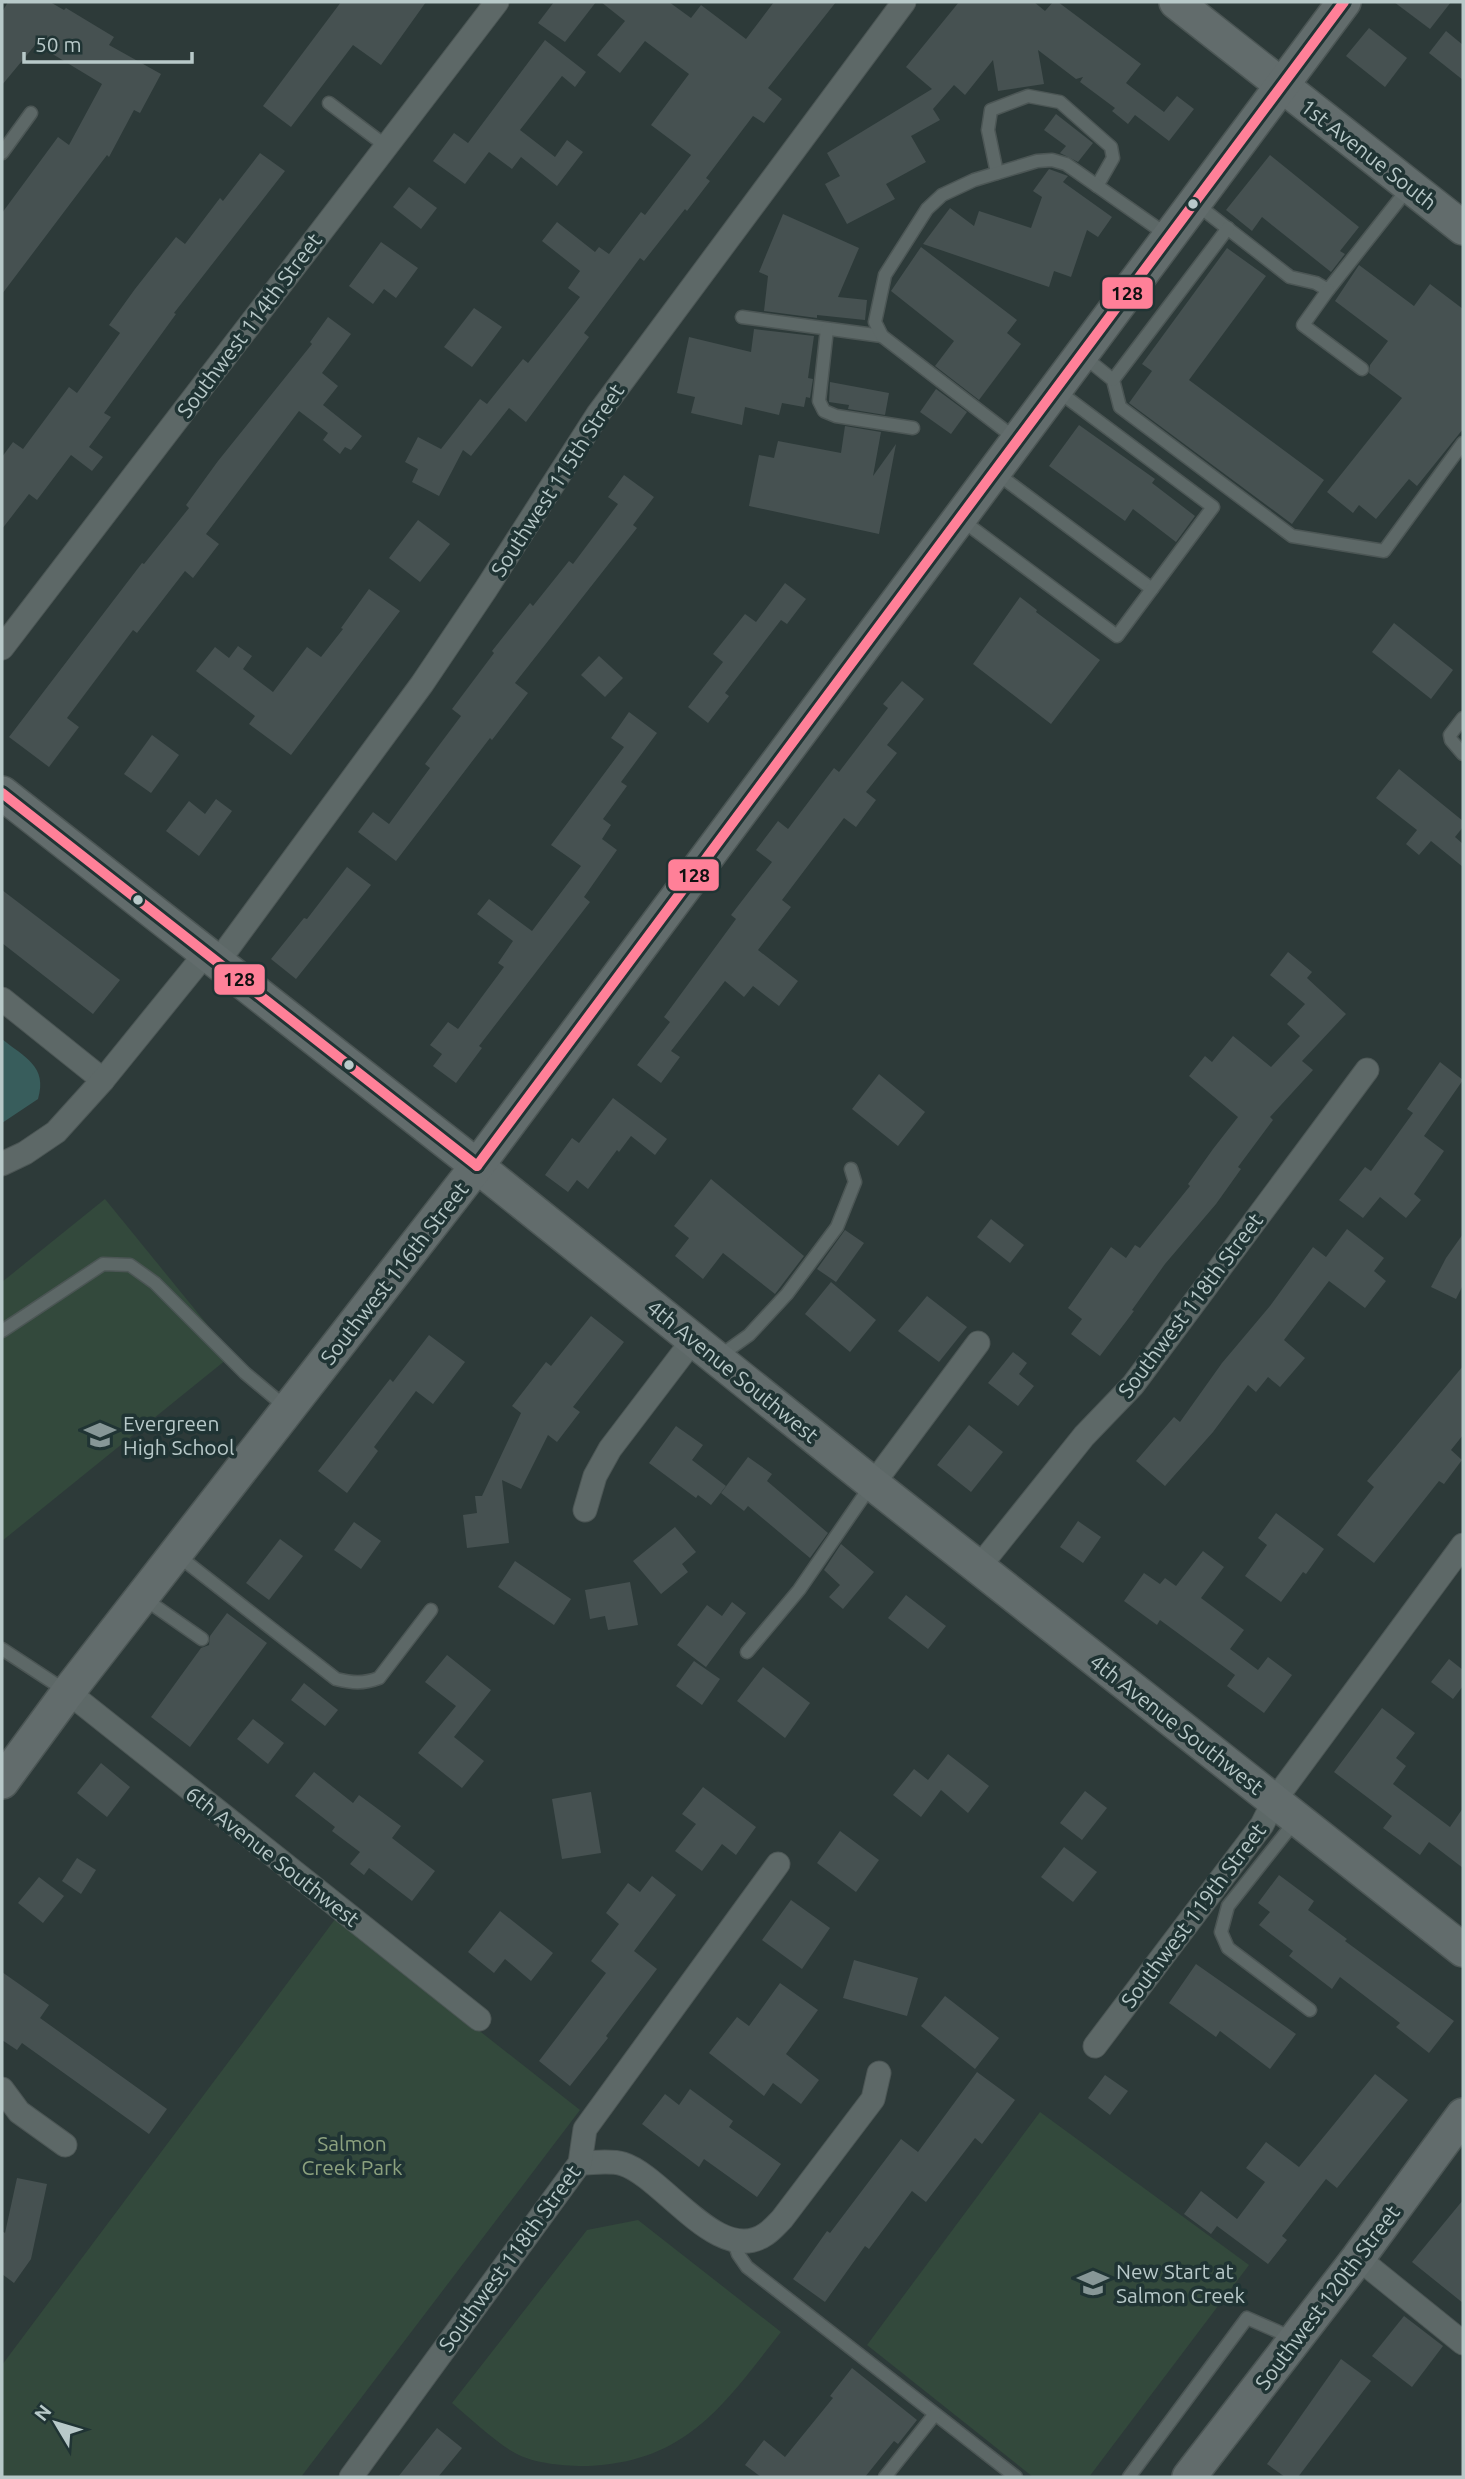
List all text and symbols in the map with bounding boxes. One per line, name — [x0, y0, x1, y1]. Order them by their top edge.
scale bar — [24, 21, 192, 65]
text: 50 m — [35, 32, 82, 56]
street label: 1st Avenue South — [1297, 94, 1441, 214]
unlabelled marker — [1186, 197, 1200, 211]
street label: Southwest 114th Street — [172, 228, 326, 422]
line badge: 128 — [1101, 276, 1154, 310]
text: 128 — [1111, 282, 1143, 304]
street label: Southwest 115th Street — [486, 379, 628, 581]
line badge: 128 — [667, 858, 720, 892]
text: 128 — [678, 864, 710, 886]
unlabelled marker — [131, 893, 145, 907]
line badge: 128 — [213, 963, 266, 996]
text: 128 — [223, 968, 255, 990]
unlabelled marker — [342, 1058, 356, 1072]
street label: Southwest 116th Street — [315, 1177, 473, 1369]
street label: Southwest 118th Street — [1113, 1208, 1267, 1402]
street label: 4th Avenue Southwest — [643, 1295, 823, 1447]
place label: Evergreen High School — [123, 1411, 234, 1459]
school or university icon: Evergreen High School — [83, 1418, 117, 1452]
street label: 4th Avenue Southwest — [1086, 1649, 1268, 1799]
street label: 6th Avenue Southwest — [182, 1781, 364, 1931]
street label: Southwest 119th Street — [1116, 1818, 1270, 2012]
park label: Salmon Creek Park — [301, 2131, 403, 2179]
street label: Southwest 118th Street — [433, 2160, 585, 2356]
street label: Southwest 120th Street — [1250, 2200, 1404, 2394]
place label: New Start at Salmon Creek — [1116, 2259, 1246, 2307]
school or university icon: New Start at Salmon Creek — [1076, 2266, 1110, 2300]
north arrow — [21, 2388, 91, 2458]
text: N — [30, 2400, 56, 2425]

